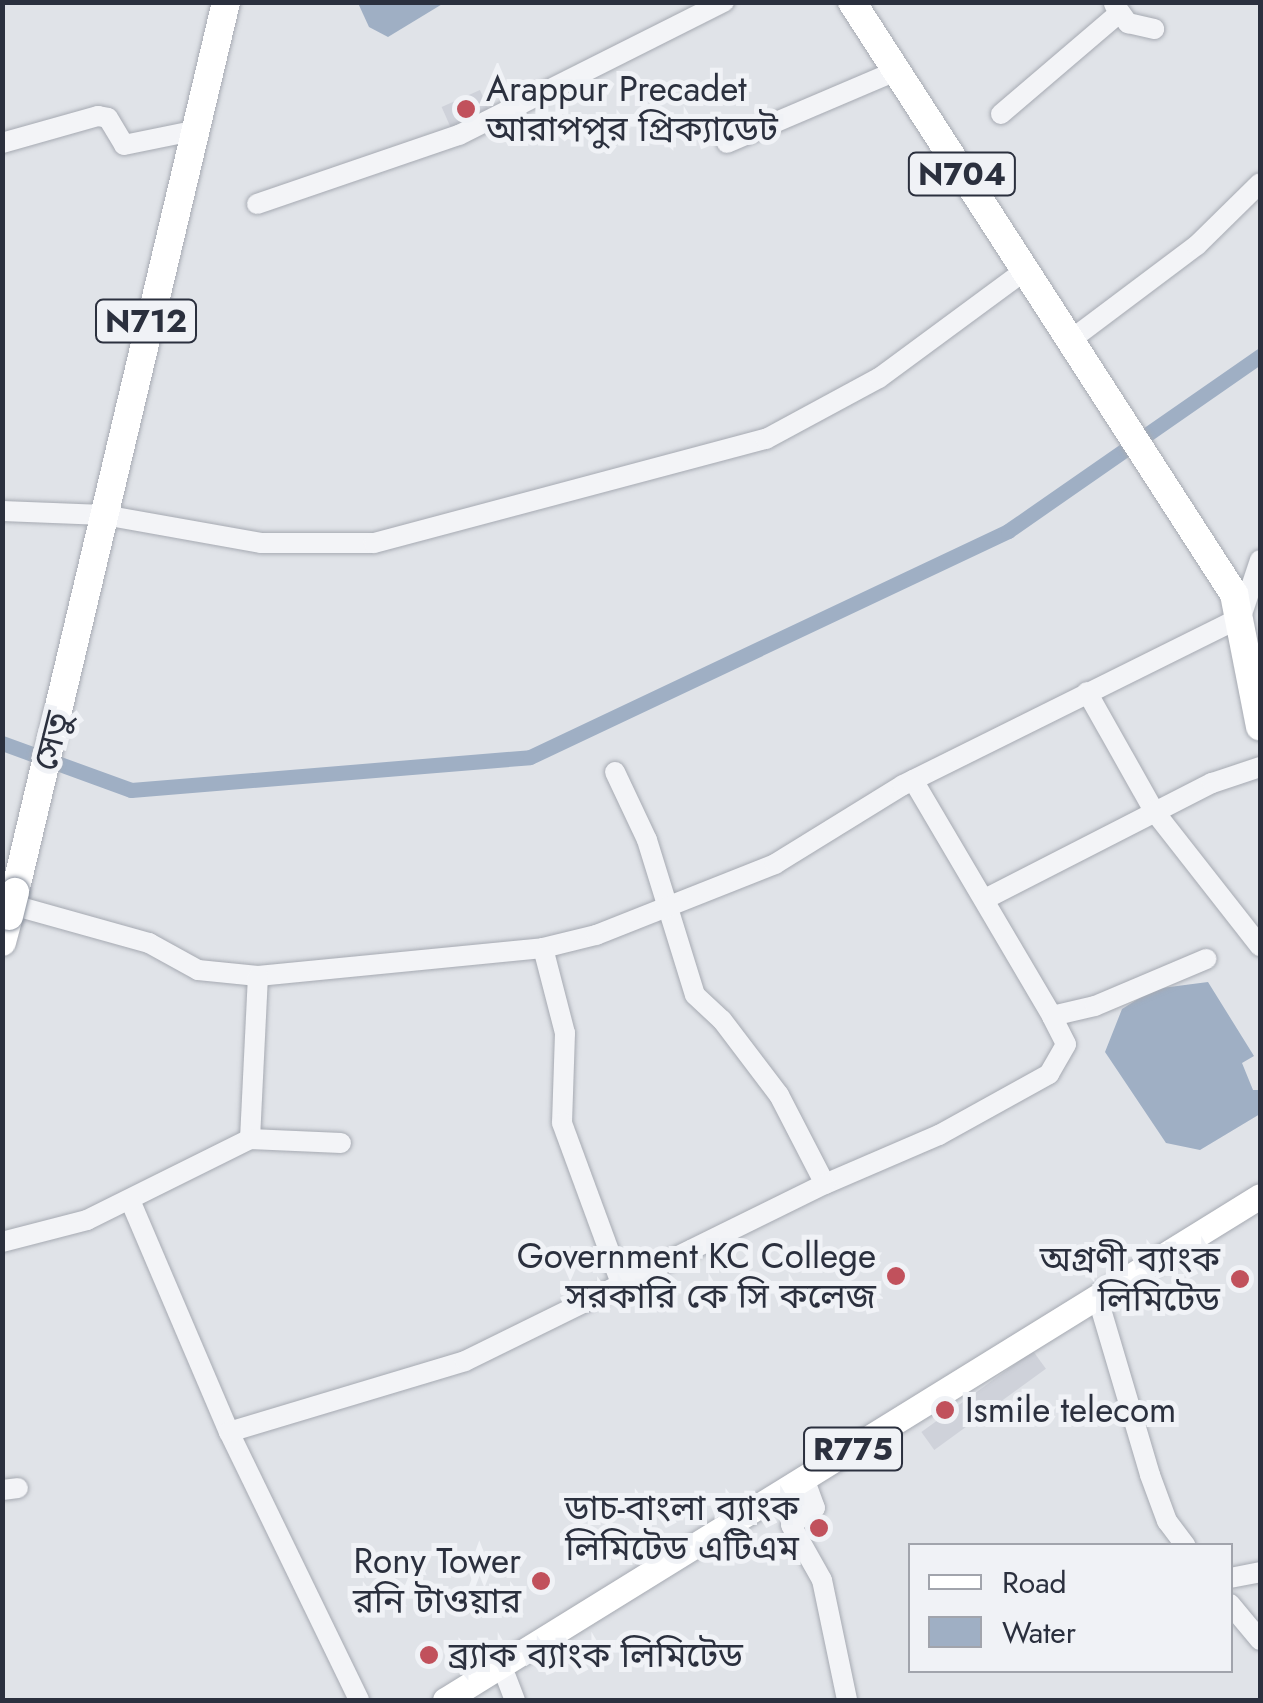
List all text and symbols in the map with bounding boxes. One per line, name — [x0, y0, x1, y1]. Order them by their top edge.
place label: Arappur Precadet আরাপপুর প্রিক্যাডেট — [486, 68, 778, 150]
marker: Arappur Precadet আরাপপুর প্রিক্যাডেট — [455, 98, 477, 120]
road number: N704 — [907, 147, 1017, 201]
road number: N712 — [94, 294, 198, 348]
street label: সেতু — [23, 707, 79, 775]
place label: Government KC College সরকারি কে সি কলেজ — [517, 1235, 876, 1317]
place label: অগ্রণী ব্যাংক লিমিটেড — [1040, 1238, 1220, 1320]
marker: Government KC College সরকারি কে সি কলেজ — [885, 1265, 907, 1287]
marker: অগ্রণী ব্যাংক লিমিটেড — [1229, 1268, 1251, 1290]
place label: Ismile telecom — [965, 1389, 1176, 1431]
marker: Ismile telecom — [934, 1399, 956, 1421]
road number: R775 — [803, 1422, 903, 1476]
place label: ডাচ-বাংলা ব্যাংক লিমিটেড এটিএম — [565, 1487, 799, 1569]
marker: ডাচ-বাংলা ব্যাংক লিমিটেড এটিএম — [808, 1517, 830, 1539]
place label: Rony Tower রনি টাওয়ার — [353, 1540, 521, 1622]
legend — [908, 1543, 1233, 1673]
text: Road — [1002, 1561, 1067, 1604]
marker: Rony Tower রনি টাওয়ার — [530, 1570, 552, 1592]
text: Water — [1002, 1611, 1076, 1654]
place label: ব্র্যাক ব্যাংক লিমিটেড — [449, 1634, 743, 1676]
marker: ব্র্যাক ব্যাংক লিমিটেড — [418, 1644, 440, 1666]

